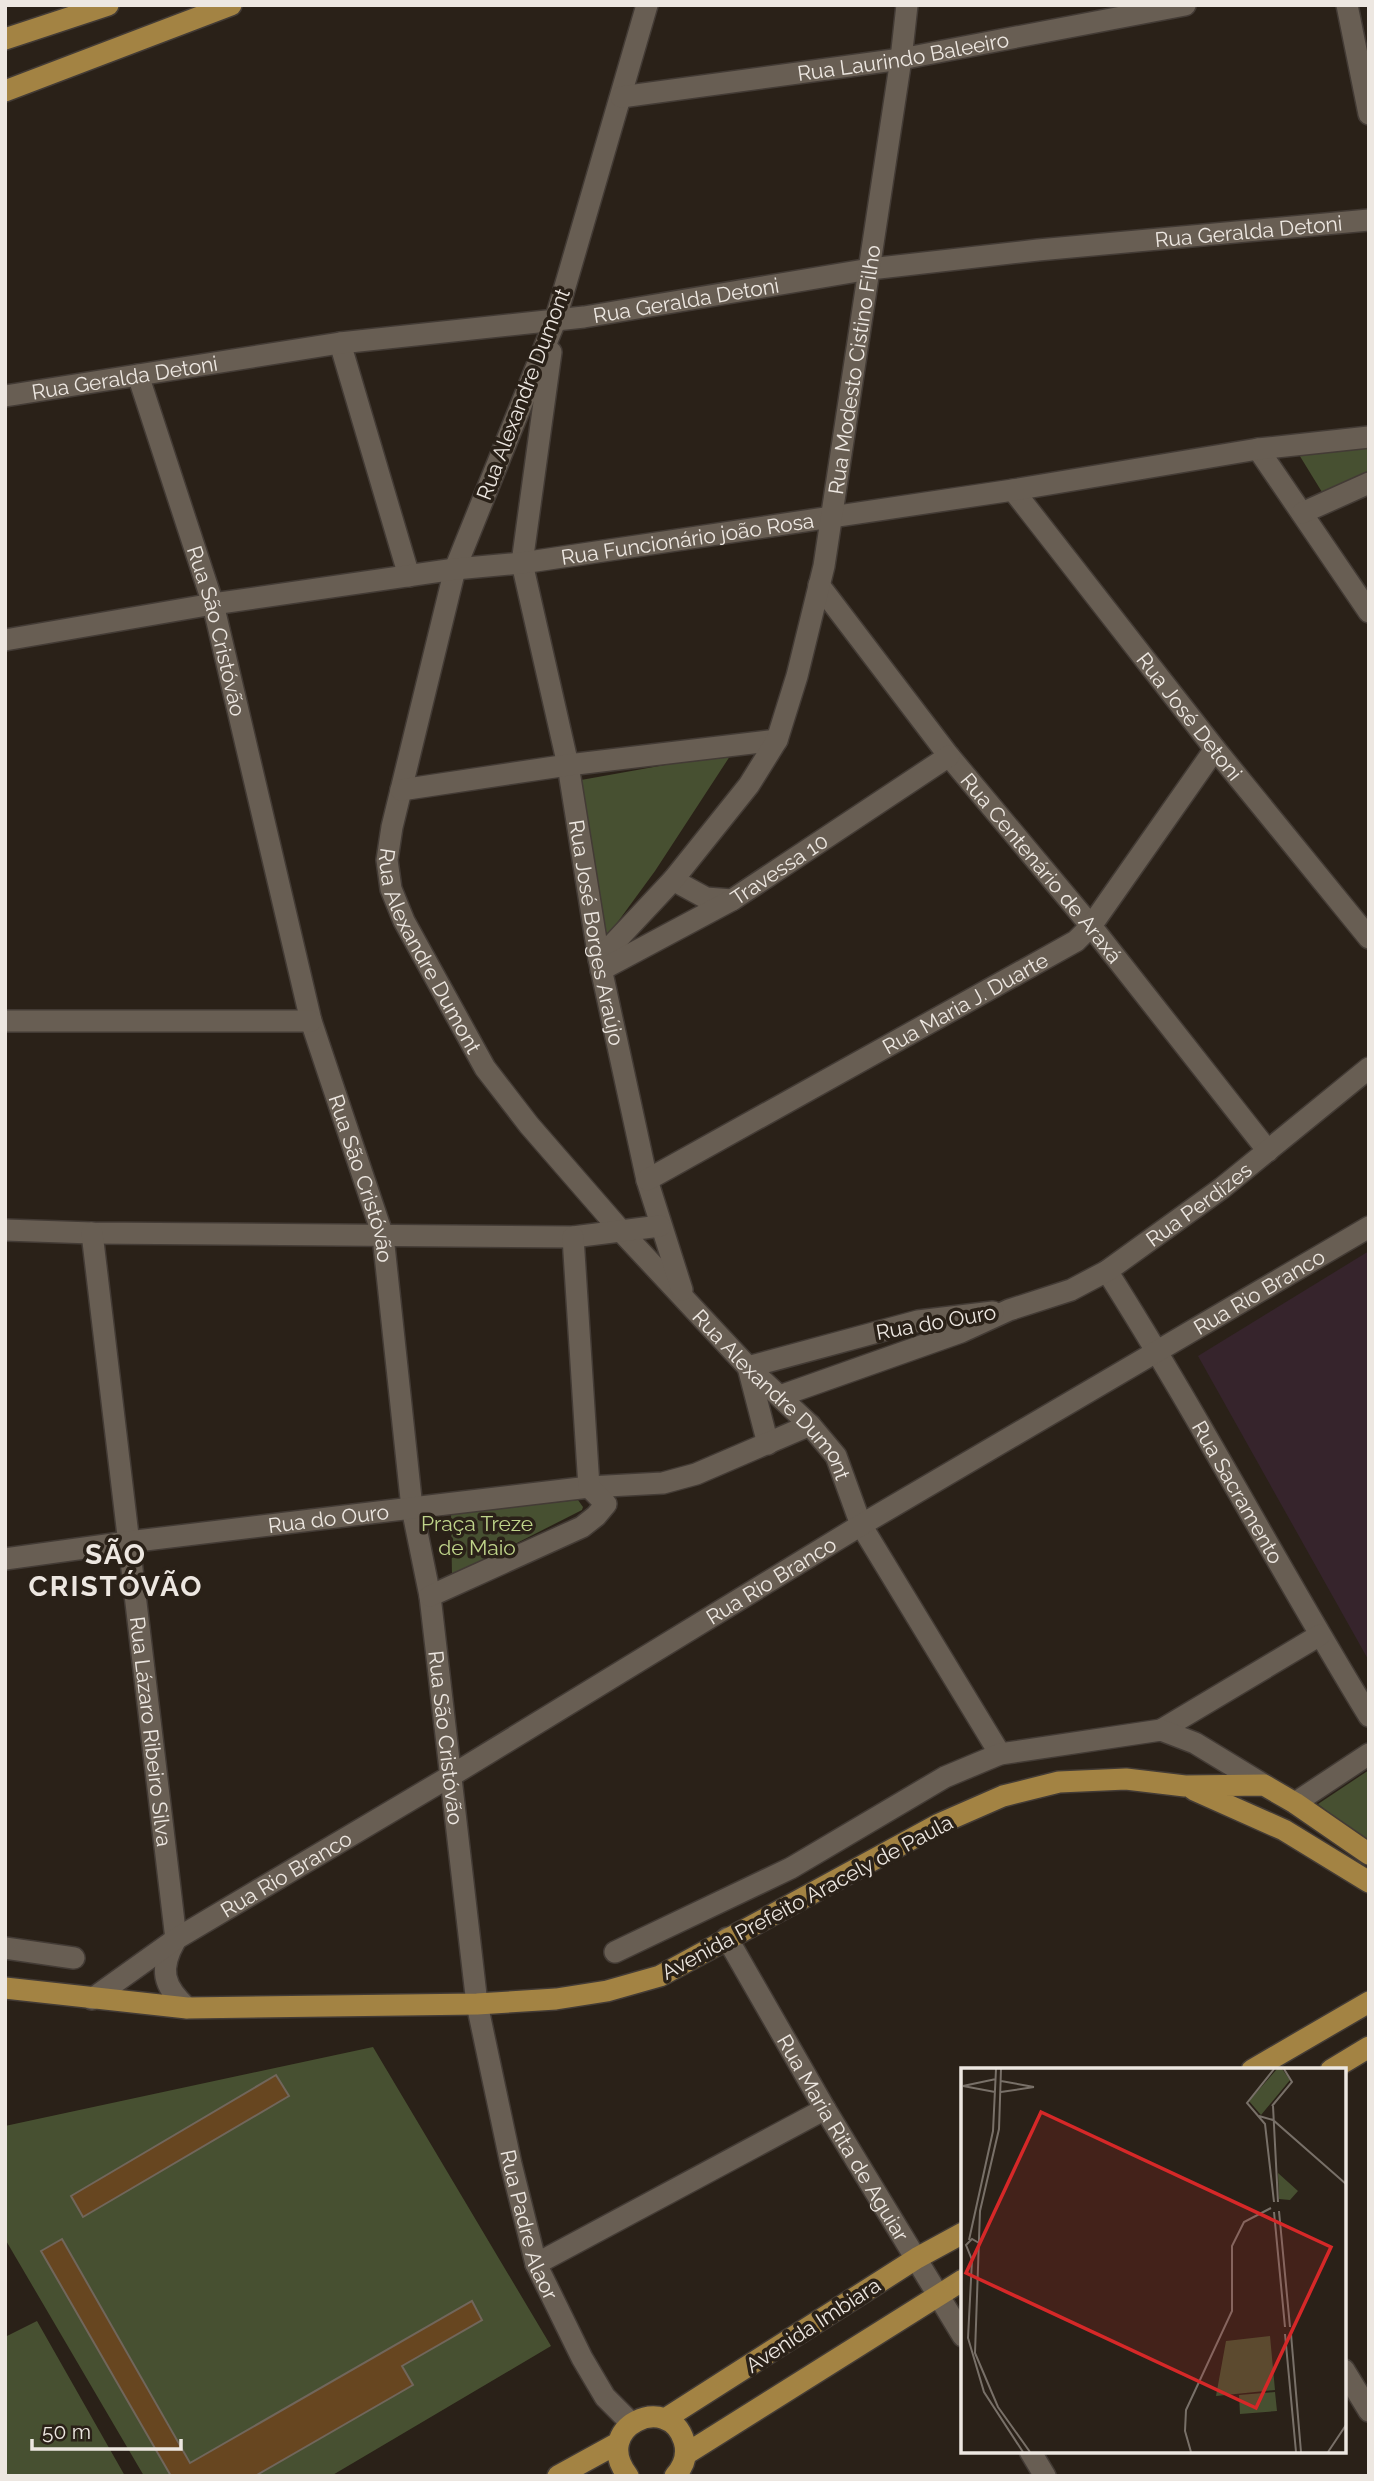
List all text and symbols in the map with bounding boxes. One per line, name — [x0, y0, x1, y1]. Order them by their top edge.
street label: Rua Laurindo Baleeiro — [796, 26, 1011, 85]
street label: Rua Geralda Detoni — [1154, 210, 1343, 252]
street label: Rua Modesto Cistino Filho — [823, 243, 885, 496]
street label: Rua Geralda Detoni — [591, 272, 781, 328]
street label: Rua Alexandre Dumont — [471, 285, 575, 503]
street label: Rua Geralda Detoni — [30, 350, 219, 404]
street label: Rua Funcionário joão Rosa — [559, 507, 815, 570]
street label: Rua São Cristóvão — [182, 543, 251, 718]
street label: Rua José Detoni — [1132, 647, 1248, 785]
street label: Rua Centenário de Araxá — [956, 768, 1128, 968]
street label: Rua José Borges Araújo — [564, 818, 630, 1048]
street label: Travessa 10 — [726, 828, 832, 910]
street label: Rua Alexandre Dumont — [374, 846, 487, 1058]
street label: Rua Maria J. Duarte — [878, 947, 1052, 1059]
street label: Rua São Cristóvão — [324, 1091, 398, 1264]
street label: Rua Perdizes — [1141, 1157, 1256, 1251]
street label: Rua Rio Branco — [1189, 1243, 1329, 1340]
street label: Rua do Ouro — [874, 1299, 998, 1345]
street label: Rua Alexandre Dumont — [688, 1304, 856, 1483]
street label: Rua Sacramento — [1187, 1416, 1289, 1568]
street label: Rua do Ouro — [267, 1498, 390, 1538]
park label: Praça Treze de Maio — [421, 1511, 533, 1560]
street label: Rua Rio Branco — [701, 1531, 840, 1629]
district label: SÃO CRISTÓVÃO — [29, 1538, 203, 1603]
street label: Rua Lázaro Ribeiro Silva — [125, 1615, 177, 1848]
street label: Rua São Cristóvão — [424, 1649, 469, 1826]
street label: Avenida Prefeito Aracely de Paula — [657, 1809, 957, 1985]
street label: Rua Rio Branco — [216, 1825, 356, 1922]
street label: Rua Maria Rita de Aguiar — [772, 2030, 915, 2246]
inset map — [961, 2068, 1346, 2453]
street label: Rua Padre Alaor — [496, 2147, 564, 2304]
street label: Avenida Imbiara — [741, 2272, 885, 2378]
scale bar — [32, 2408, 180, 2452]
text: 50 m — [42, 2419, 91, 2444]

